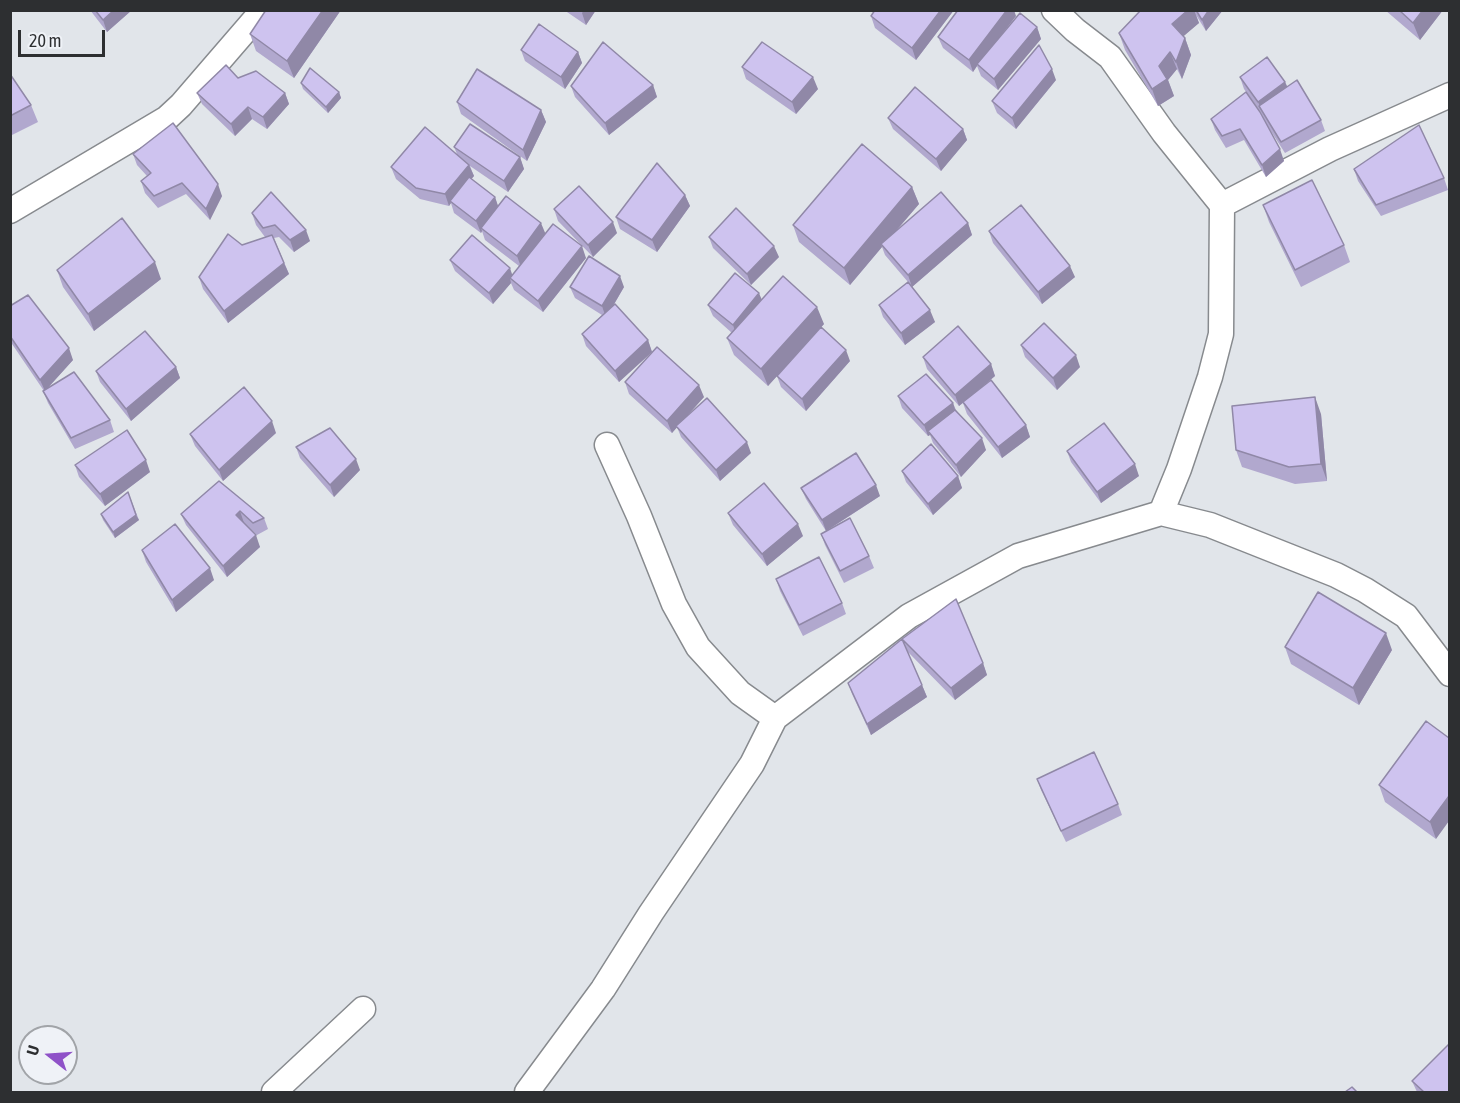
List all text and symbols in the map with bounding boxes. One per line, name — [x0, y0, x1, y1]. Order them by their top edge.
scale bar — [21, 18, 108, 56]
text: 20 m — [29, 30, 61, 51]
north arrow — [18, 1025, 78, 1085]
text: U — [23, 1043, 43, 1057]

